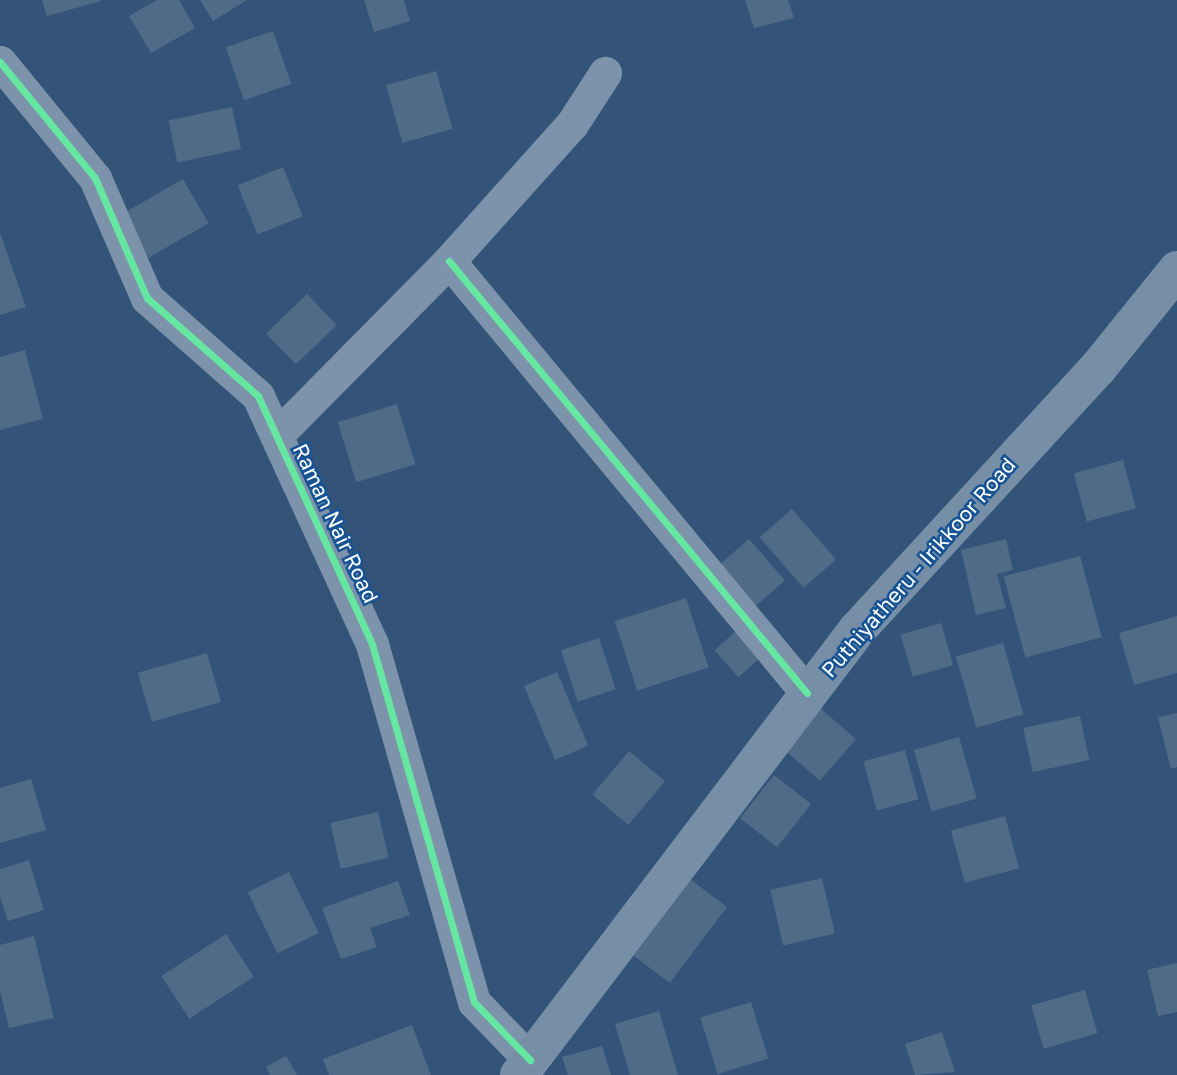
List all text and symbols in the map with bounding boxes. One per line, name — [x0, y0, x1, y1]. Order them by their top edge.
street label: Raman Nair Road — [288, 439, 384, 607]
street label: Puthiyatheru - Irikkoor Road — [816, 452, 1020, 682]

